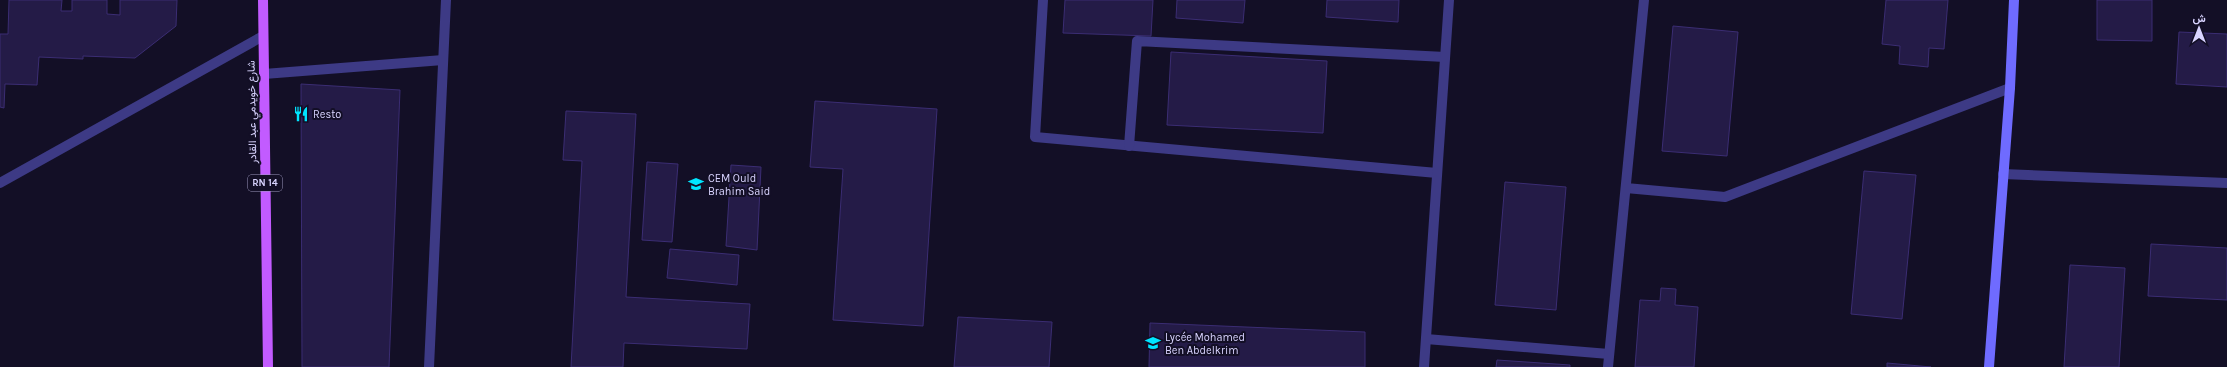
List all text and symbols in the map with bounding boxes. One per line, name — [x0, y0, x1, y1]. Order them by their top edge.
north arrow — [2179, 8, 2219, 48]
text: ش — [2192, 12, 2206, 25]
street label: شارع خويدمي عبد القادر — [245, 60, 262, 165]
restaurant icon: Resto — [292, 105, 310, 123]
place label: Resto — [313, 108, 341, 121]
place label: CEM Ould Brahim Said — [708, 172, 770, 198]
road number: RN 14 — [248, 175, 282, 191]
school or university icon: CEM Ould Brahim Said — [687, 175, 705, 193]
place label: Lycée Mohamed Ben Abdelkrim — [1165, 331, 1245, 357]
school or university icon: Lycée Mohamed Ben Abdelkrim — [1144, 334, 1162, 352]

